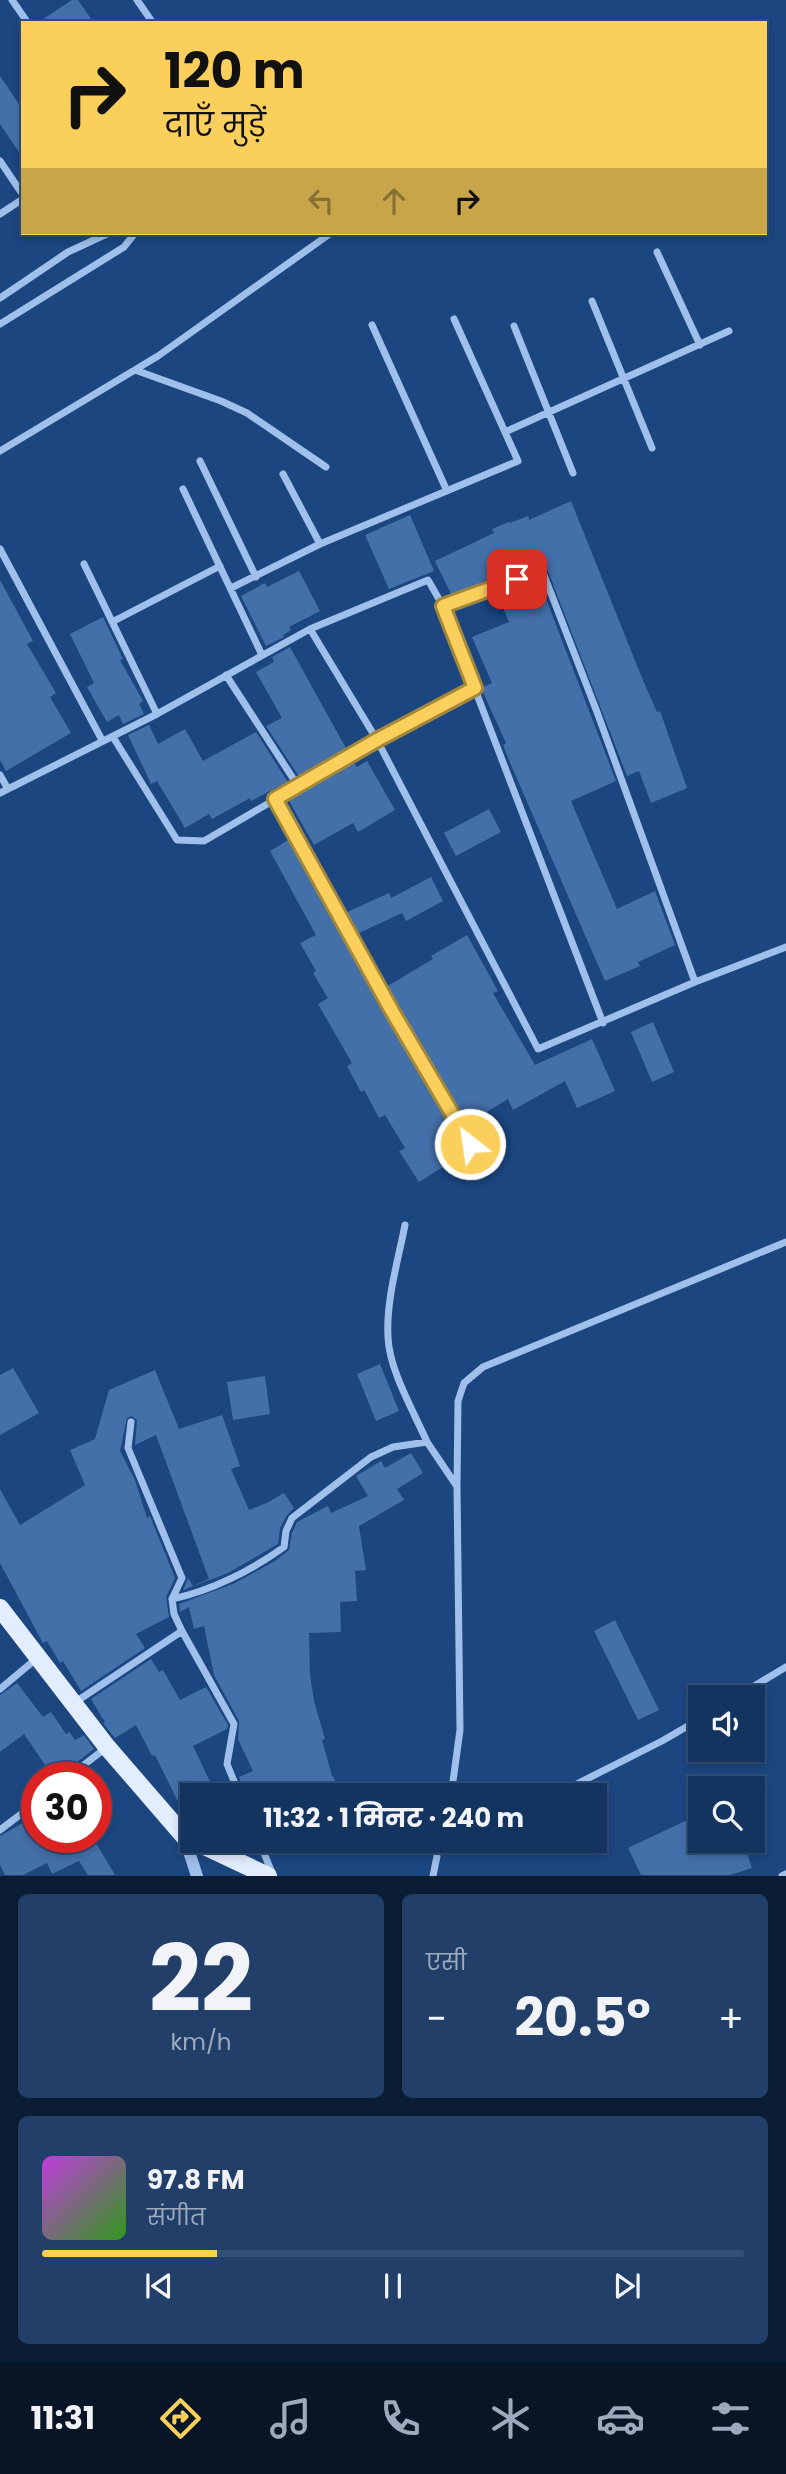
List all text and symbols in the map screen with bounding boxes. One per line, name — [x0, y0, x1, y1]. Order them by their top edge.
text: 120 m — [164, 37, 305, 105]
icon: right — [49, 49, 140, 140]
text: दाएँ मुड़ें — [164, 102, 266, 147]
icon: left — [302, 182, 340, 220]
icon: ahead — [375, 182, 413, 220]
icon: right — [448, 182, 486, 220]
pin — [487, 549, 547, 609]
icon: arrive — [498, 560, 536, 598]
position arrow — [433, 1107, 507, 1181]
map controls — [688, 1685, 765, 1853]
button: sound — [688, 1685, 765, 1762]
speed limit sign: 30 — [21, 1762, 112, 1853]
button: search — [688, 1776, 765, 1853]
text: 11:32 · 1 मिनट · 240 m — [263, 1800, 524, 1836]
text: 22 — [149, 1915, 253, 2043]
text: एसी — [426, 1946, 467, 1978]
text: 20.5° — [514, 1981, 651, 2054]
text: − — [426, 1992, 447, 2045]
text: + — [718, 1992, 744, 2045]
text: km/h — [170, 2026, 232, 2058]
text: 97.8 FM — [147, 2162, 245, 2198]
text: संगीत — [147, 2201, 206, 2233]
icon: previous — [140, 2267, 178, 2305]
icon: pause — [374, 2267, 412, 2305]
icon: next — [608, 2267, 646, 2305]
icon: directions — [156, 2394, 205, 2443]
icon: music — [266, 2394, 315, 2443]
icon: phone — [376, 2394, 425, 2443]
icon: climate — [486, 2394, 535, 2443]
icon: car — [596, 2394, 645, 2443]
icon: filters — [706, 2394, 755, 2443]
text: 11:31 — [31, 2395, 95, 2440]

